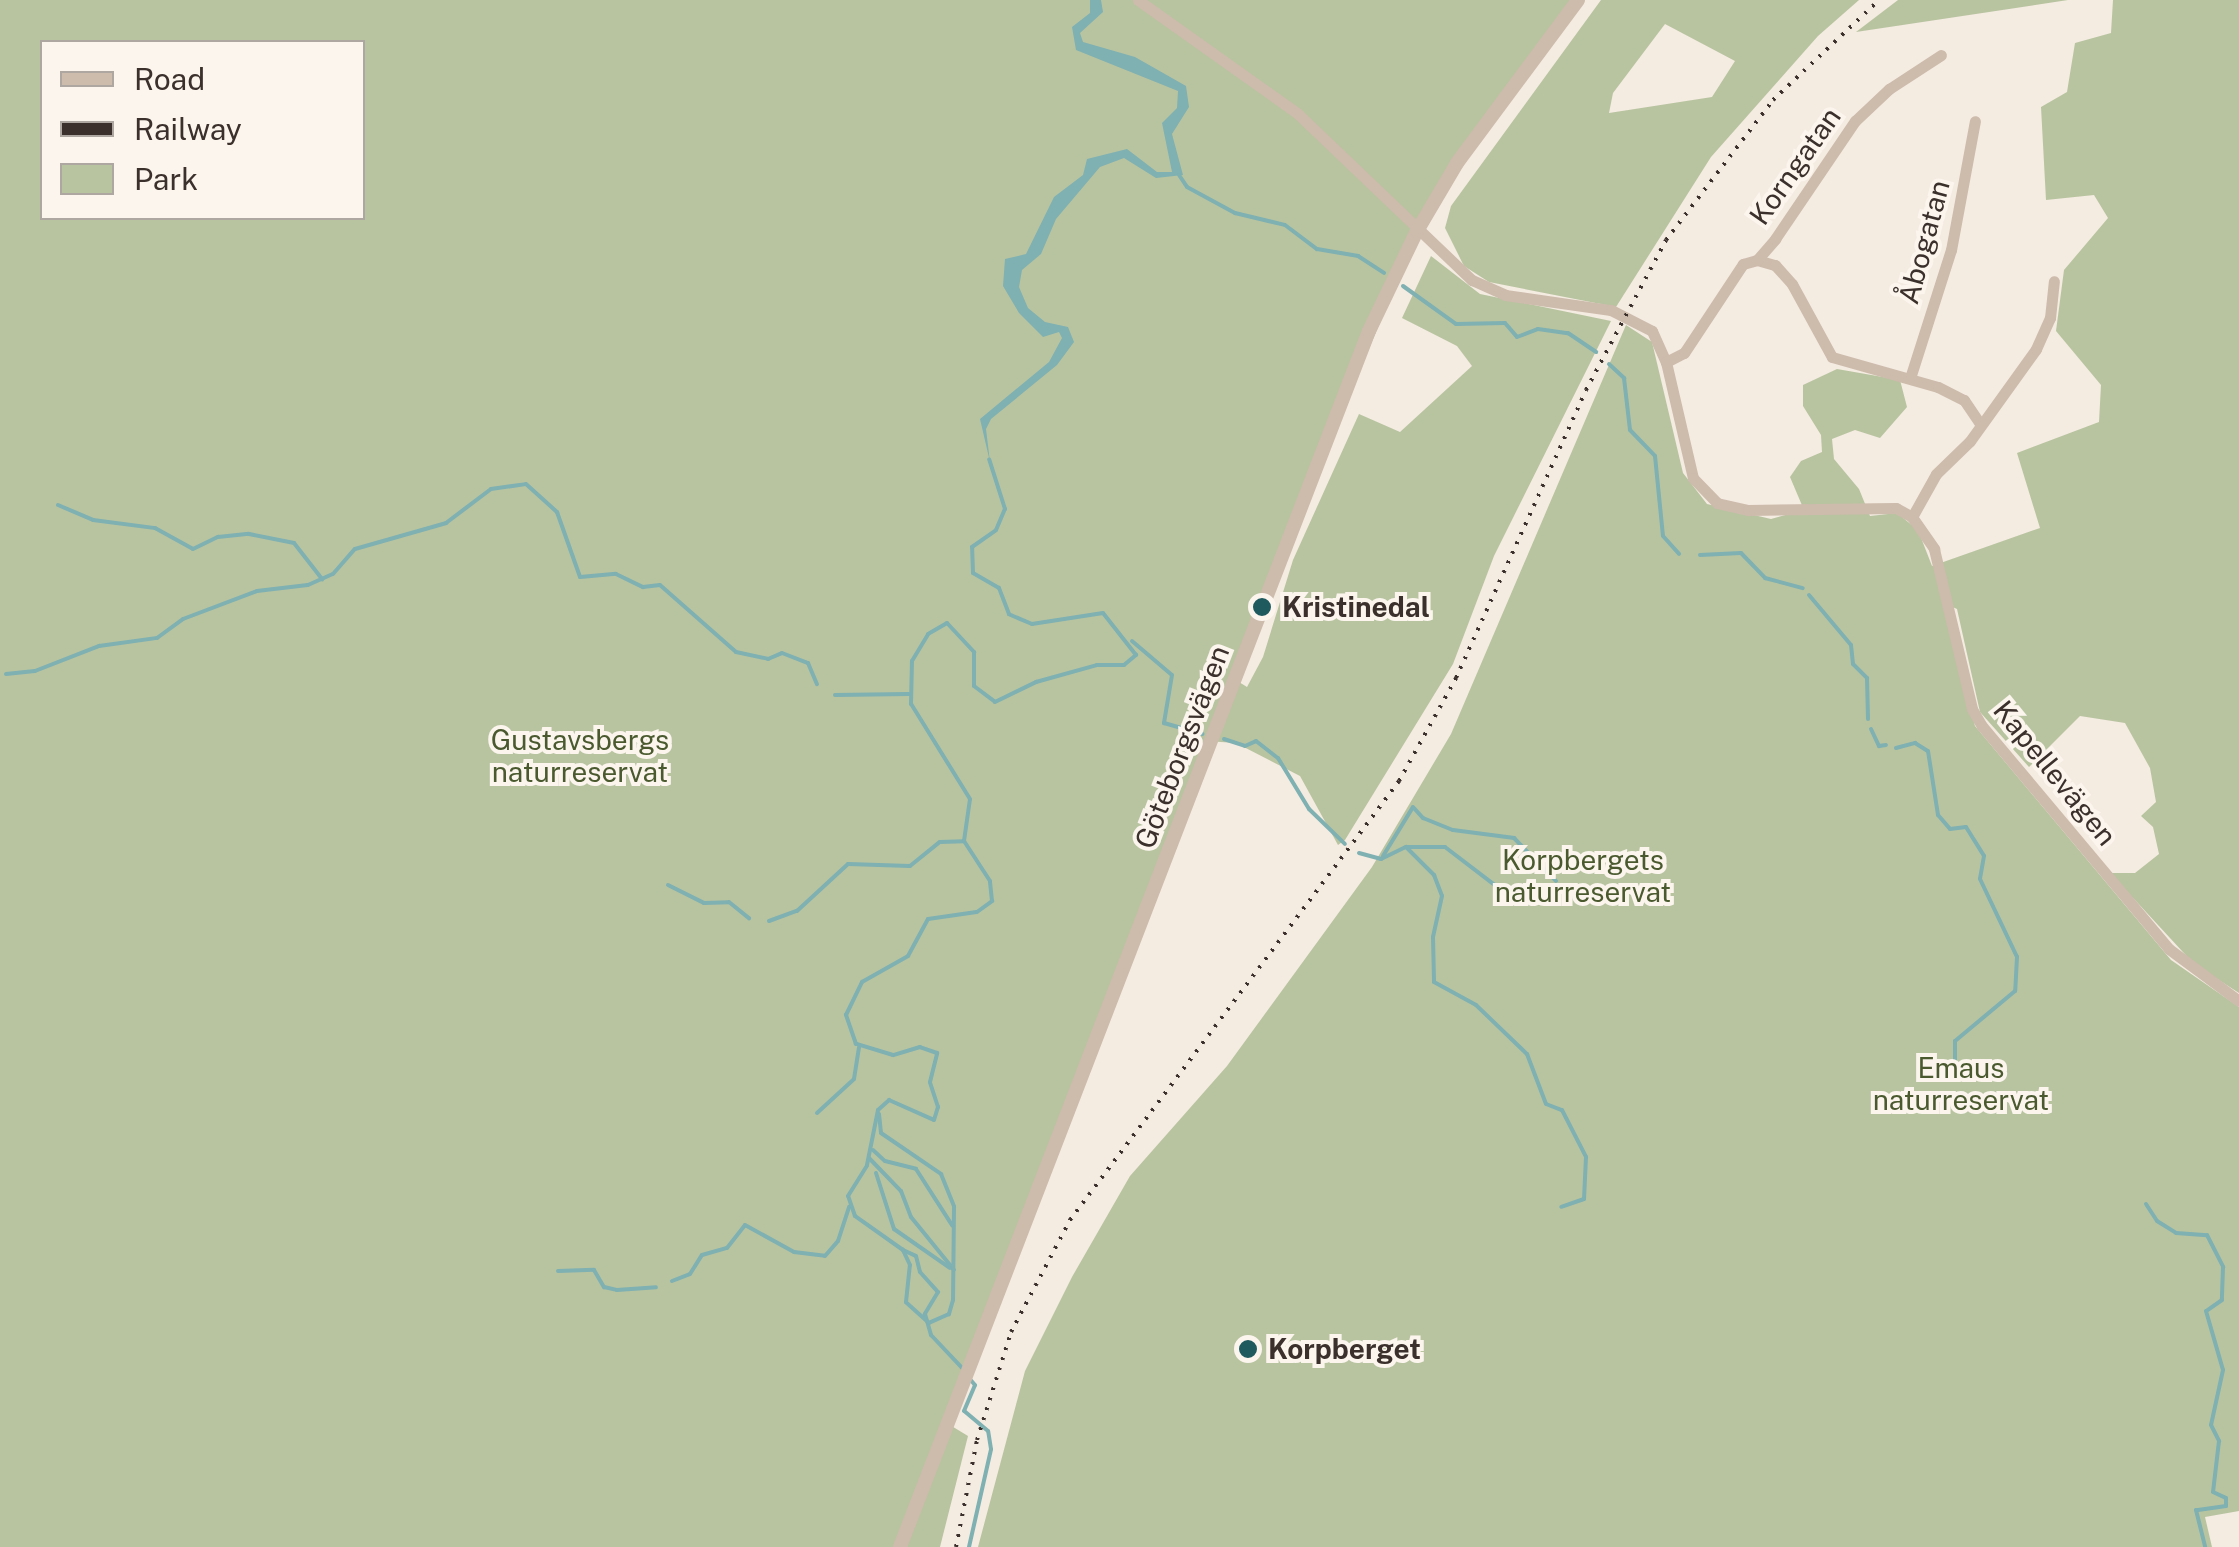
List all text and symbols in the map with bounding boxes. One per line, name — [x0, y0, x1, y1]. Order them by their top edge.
legend — [40, 40, 365, 220]
text: Road — [134, 61, 205, 97]
street label: Korngatan — [1742, 101, 1848, 231]
text: Railway — [134, 111, 242, 147]
text: Park — [134, 161, 198, 197]
street label: Åbogatan — [1891, 176, 1957, 308]
place label: Kristinedal — [1282, 590, 1430, 624]
marker: Kristinedal — [1251, 596, 1273, 618]
street label: Göteborgsvägen — [1128, 641, 1236, 853]
street label: Kapellevägen — [1986, 694, 2124, 852]
park label: Gustavsbergs naturreservat — [491, 723, 669, 789]
park label: Korpbergets naturreservat — [1495, 843, 1671, 909]
park label: Emaus naturreservat — [1873, 1051, 2049, 1117]
place label: Korpberget — [1268, 1332, 1421, 1366]
marker: Korpberget — [1237, 1338, 1259, 1360]

